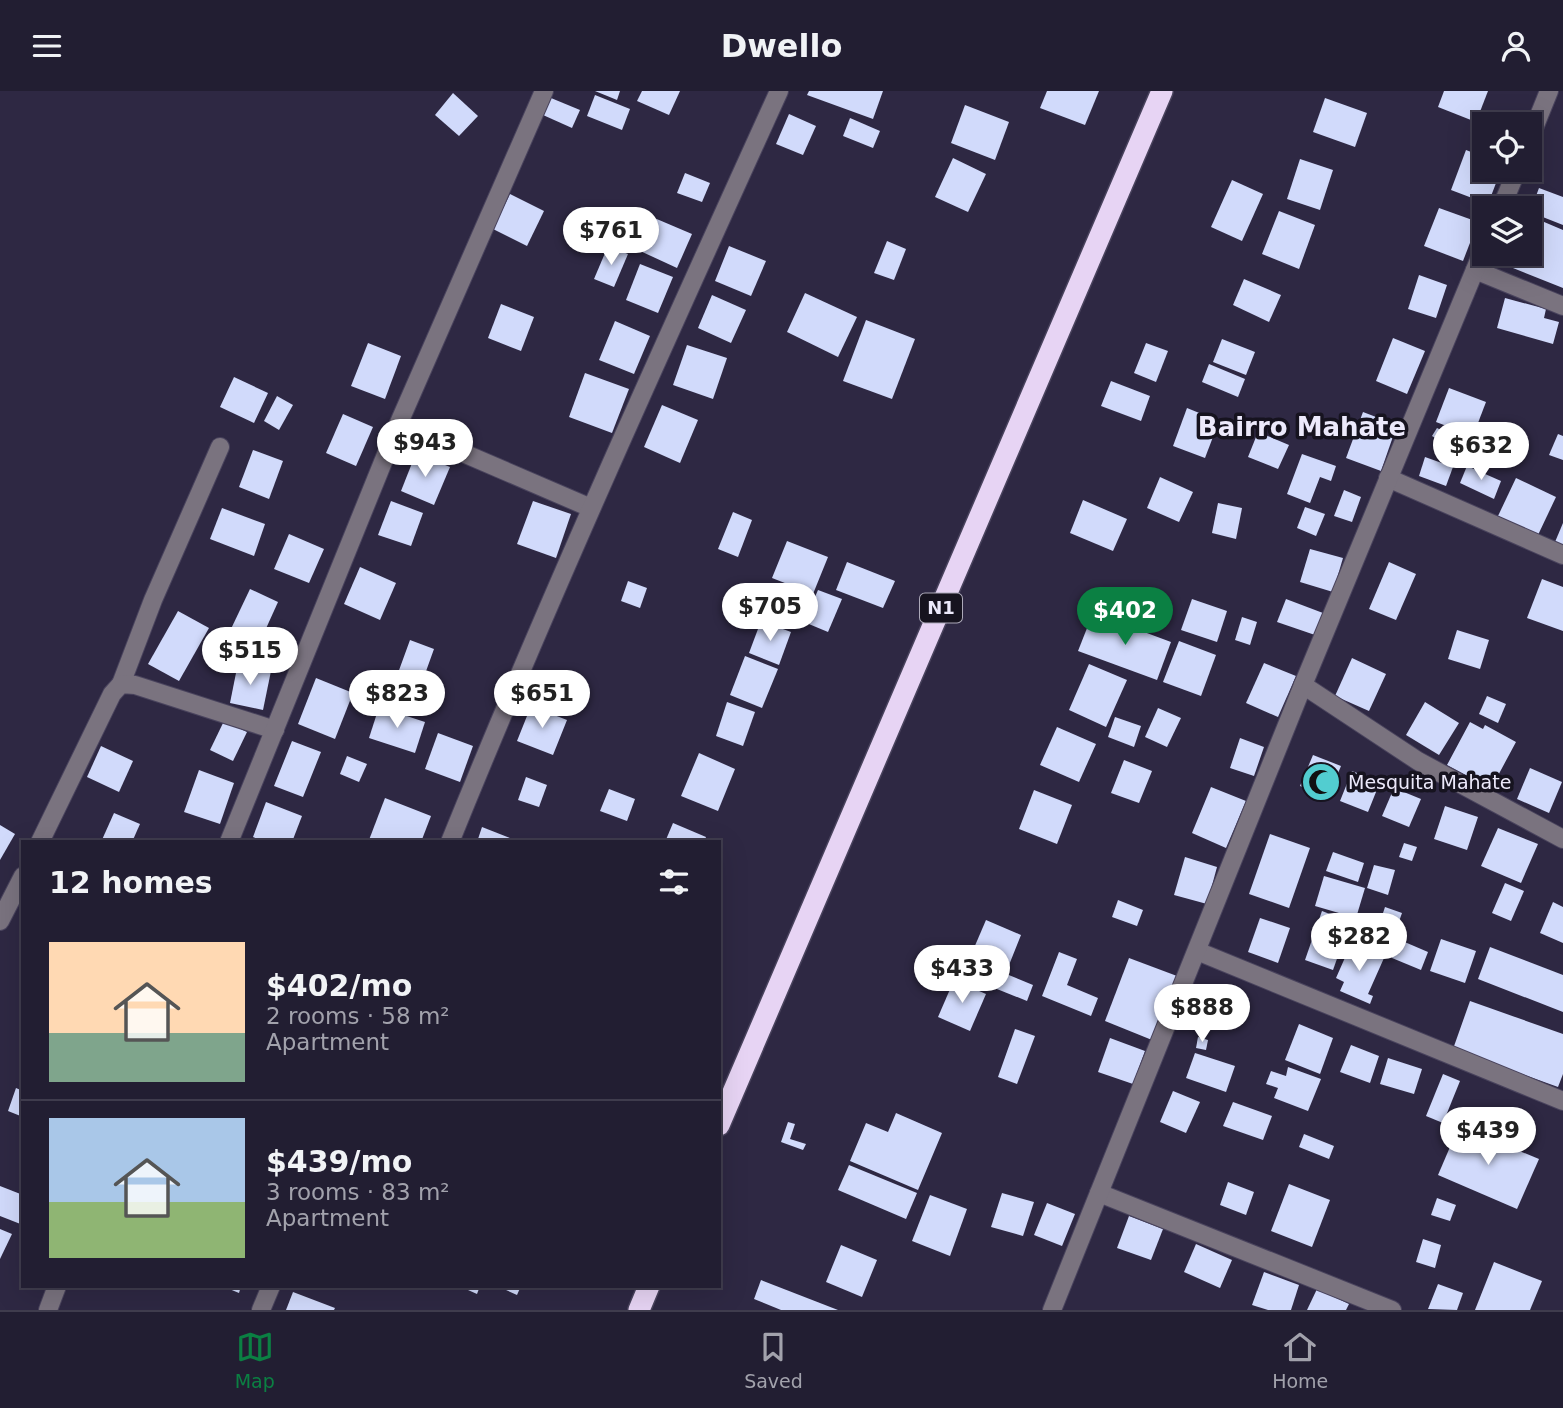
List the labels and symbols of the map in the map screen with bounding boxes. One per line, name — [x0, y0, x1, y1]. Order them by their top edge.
pin: $761 — [570, 207, 652, 267]
district label: Bairro Mahate — [1198, 412, 1406, 442]
pin: $943 — [384, 419, 466, 479]
pin: $632 — [1440, 423, 1522, 482]
pin: $705 — [729, 583, 811, 643]
pin: $402 — [1084, 587, 1166, 647]
road number: N1 — [920, 594, 962, 623]
pin: $515 — [209, 627, 291, 687]
pin: $823 — [356, 671, 438, 730]
pin: $651 — [501, 671, 583, 730]
mosque icon: Mesquita Mahate — [1300, 761, 1342, 803]
place label: Mesquita Mahate — [1348, 771, 1511, 793]
pin: $282 — [1318, 913, 1400, 973]
pin: $433 — [921, 946, 1003, 1005]
pin: $888 — [1161, 985, 1243, 1044]
pin: $439 — [1447, 1107, 1529, 1167]

